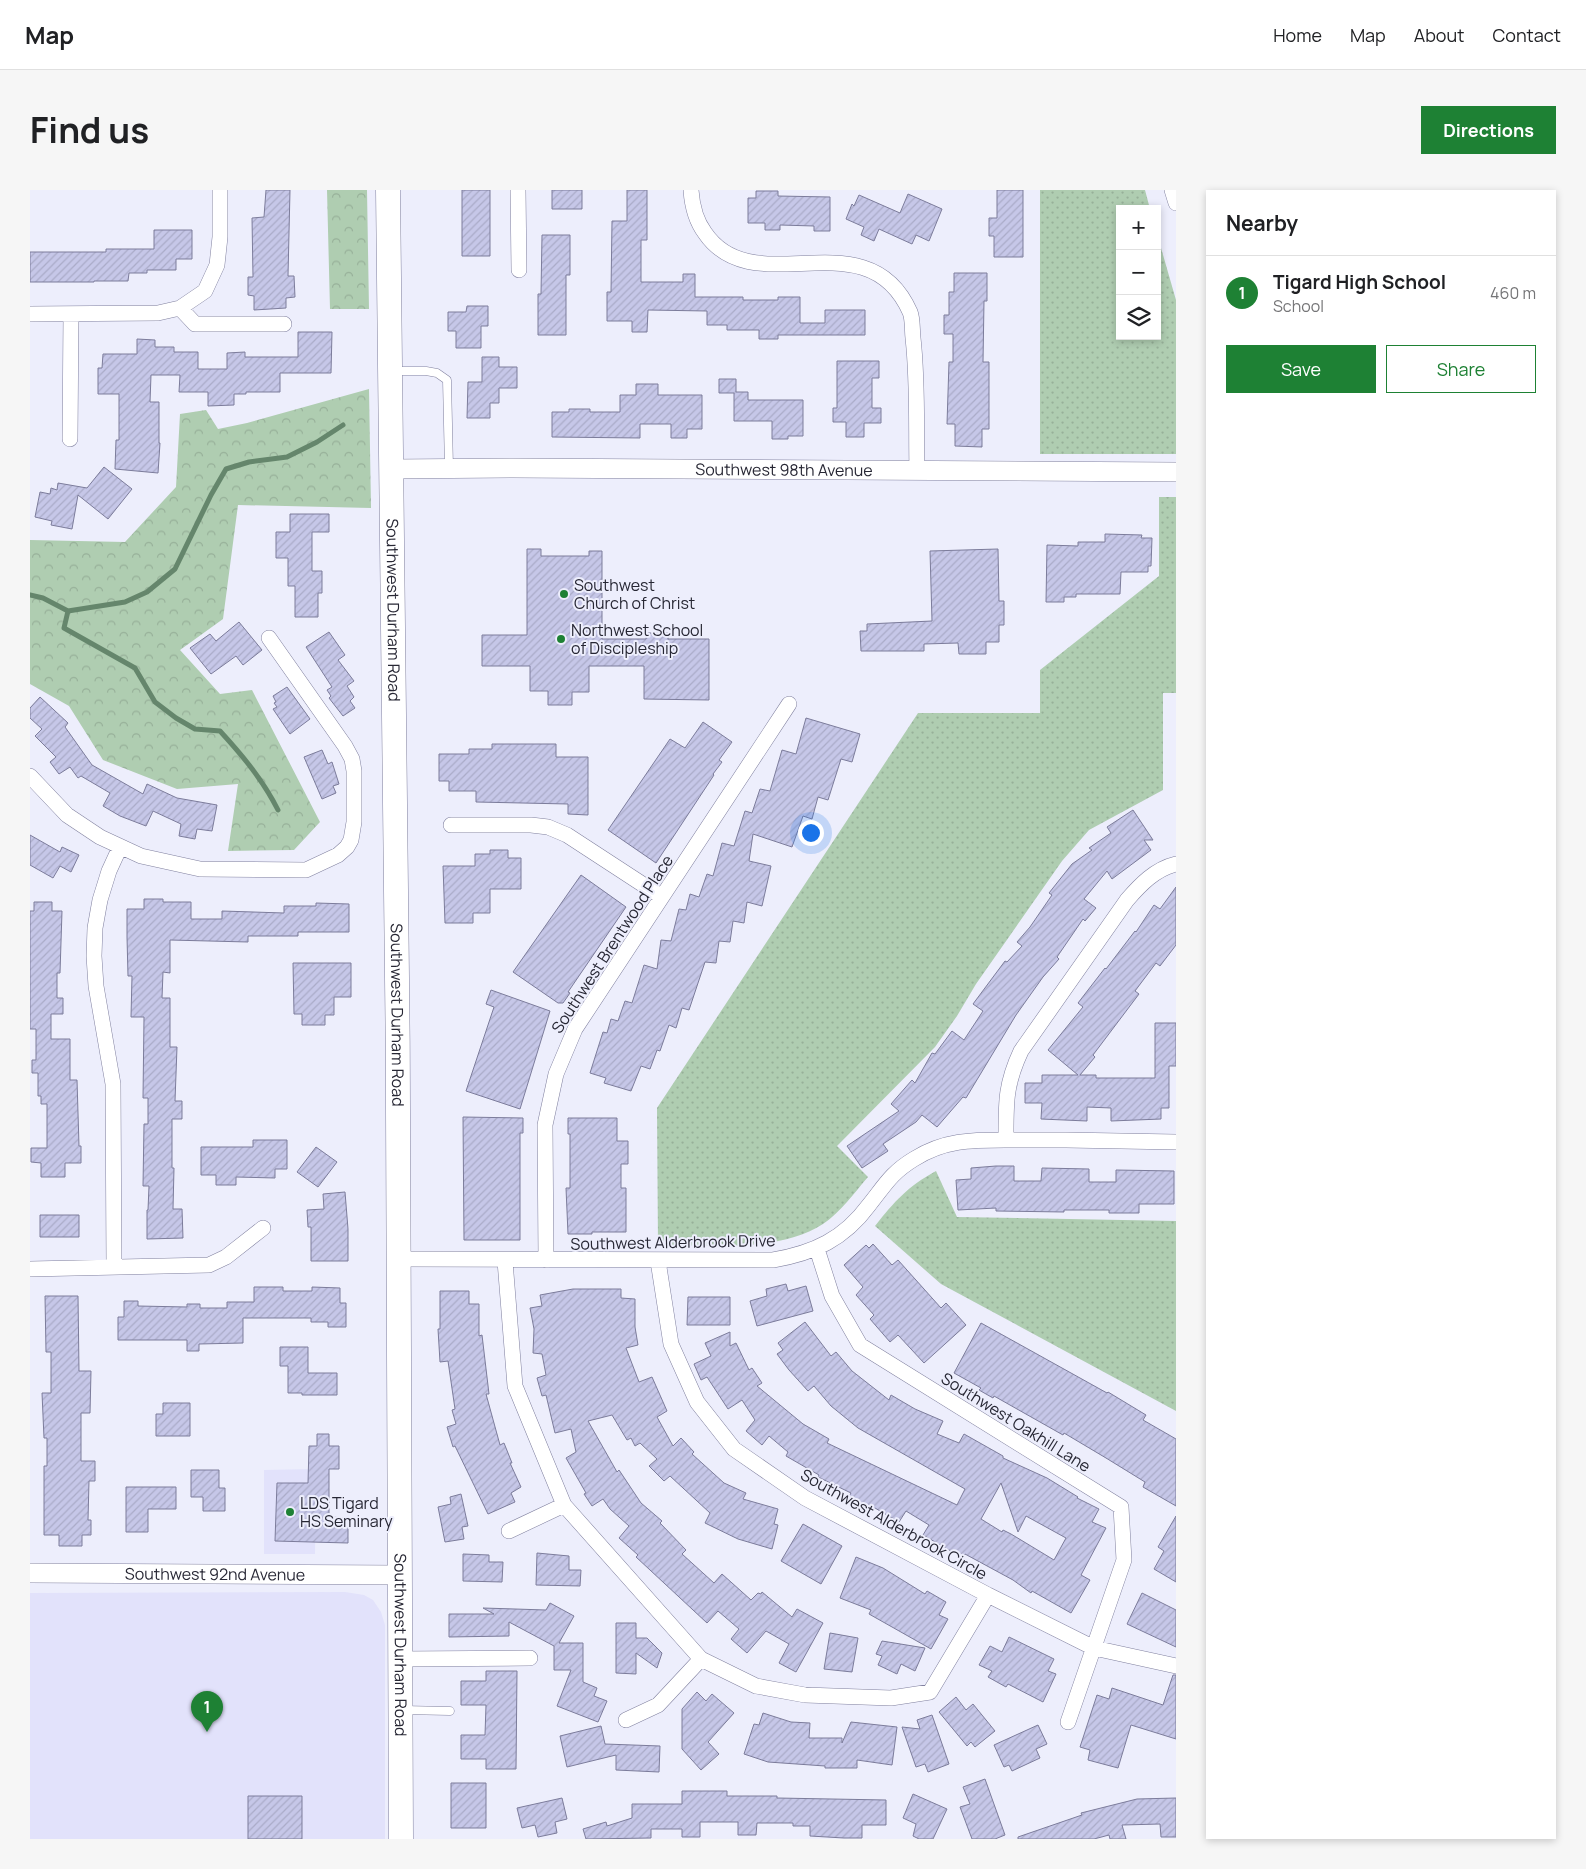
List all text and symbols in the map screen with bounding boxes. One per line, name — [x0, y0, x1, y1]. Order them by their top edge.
text: Map — [25, 18, 74, 51]
text: Home — [1273, 23, 1322, 47]
text: Map — [1350, 23, 1386, 47]
text: About — [1414, 23, 1464, 47]
text: Contact — [1492, 23, 1561, 47]
text: Find us — [30, 106, 149, 154]
button: Directions — [1421, 106, 1556, 154]
map controls — [1116, 205, 1161, 340]
button: + — [1116, 205, 1161, 250]
text: Nearby — [1226, 209, 1298, 237]
button: − — [1116, 250, 1161, 295]
text: Tigard High School — [1273, 269, 1446, 295]
text: 1 — [1238, 282, 1246, 304]
text: 460 m — [1490, 282, 1536, 304]
button: layers — [1116, 295, 1161, 340]
text: School — [1273, 295, 1324, 317]
button: Save — [1226, 345, 1376, 393]
button: Share — [1386, 345, 1536, 393]
street label: Southwest 98th Avenue — [695, 458, 873, 481]
street label: Southwest Durham Road — [381, 518, 406, 702]
place label: Southwest Church of Christ — [574, 574, 695, 614]
marker: Southwest Church of Christ — [558, 588, 570, 600]
place label: Northwest School of Discipleship — [571, 619, 703, 659]
marker: Northwest School of Discipleship — [555, 633, 567, 645]
your location — [798, 820, 824, 846]
street label: Southwest Brentwood Place — [546, 851, 678, 1037]
street label: Southwest Durham Road — [386, 923, 409, 1107]
street label: Southwest Alderbrook Drive — [570, 1229, 776, 1255]
street label: Southwest Oakhill Lane — [937, 1367, 1095, 1477]
street label: Southwest Alderbrook Circle — [797, 1463, 991, 1585]
place label: LDS Tigard HS Seminary — [300, 1492, 393, 1532]
marker: LDS Tigard HS Seminary — [284, 1506, 296, 1518]
street label: Southwest Durham Road — [390, 1553, 412, 1737]
street label: Southwest 92nd Avenue — [125, 1563, 305, 1585]
pin: 1 — [191, 1691, 223, 1732]

